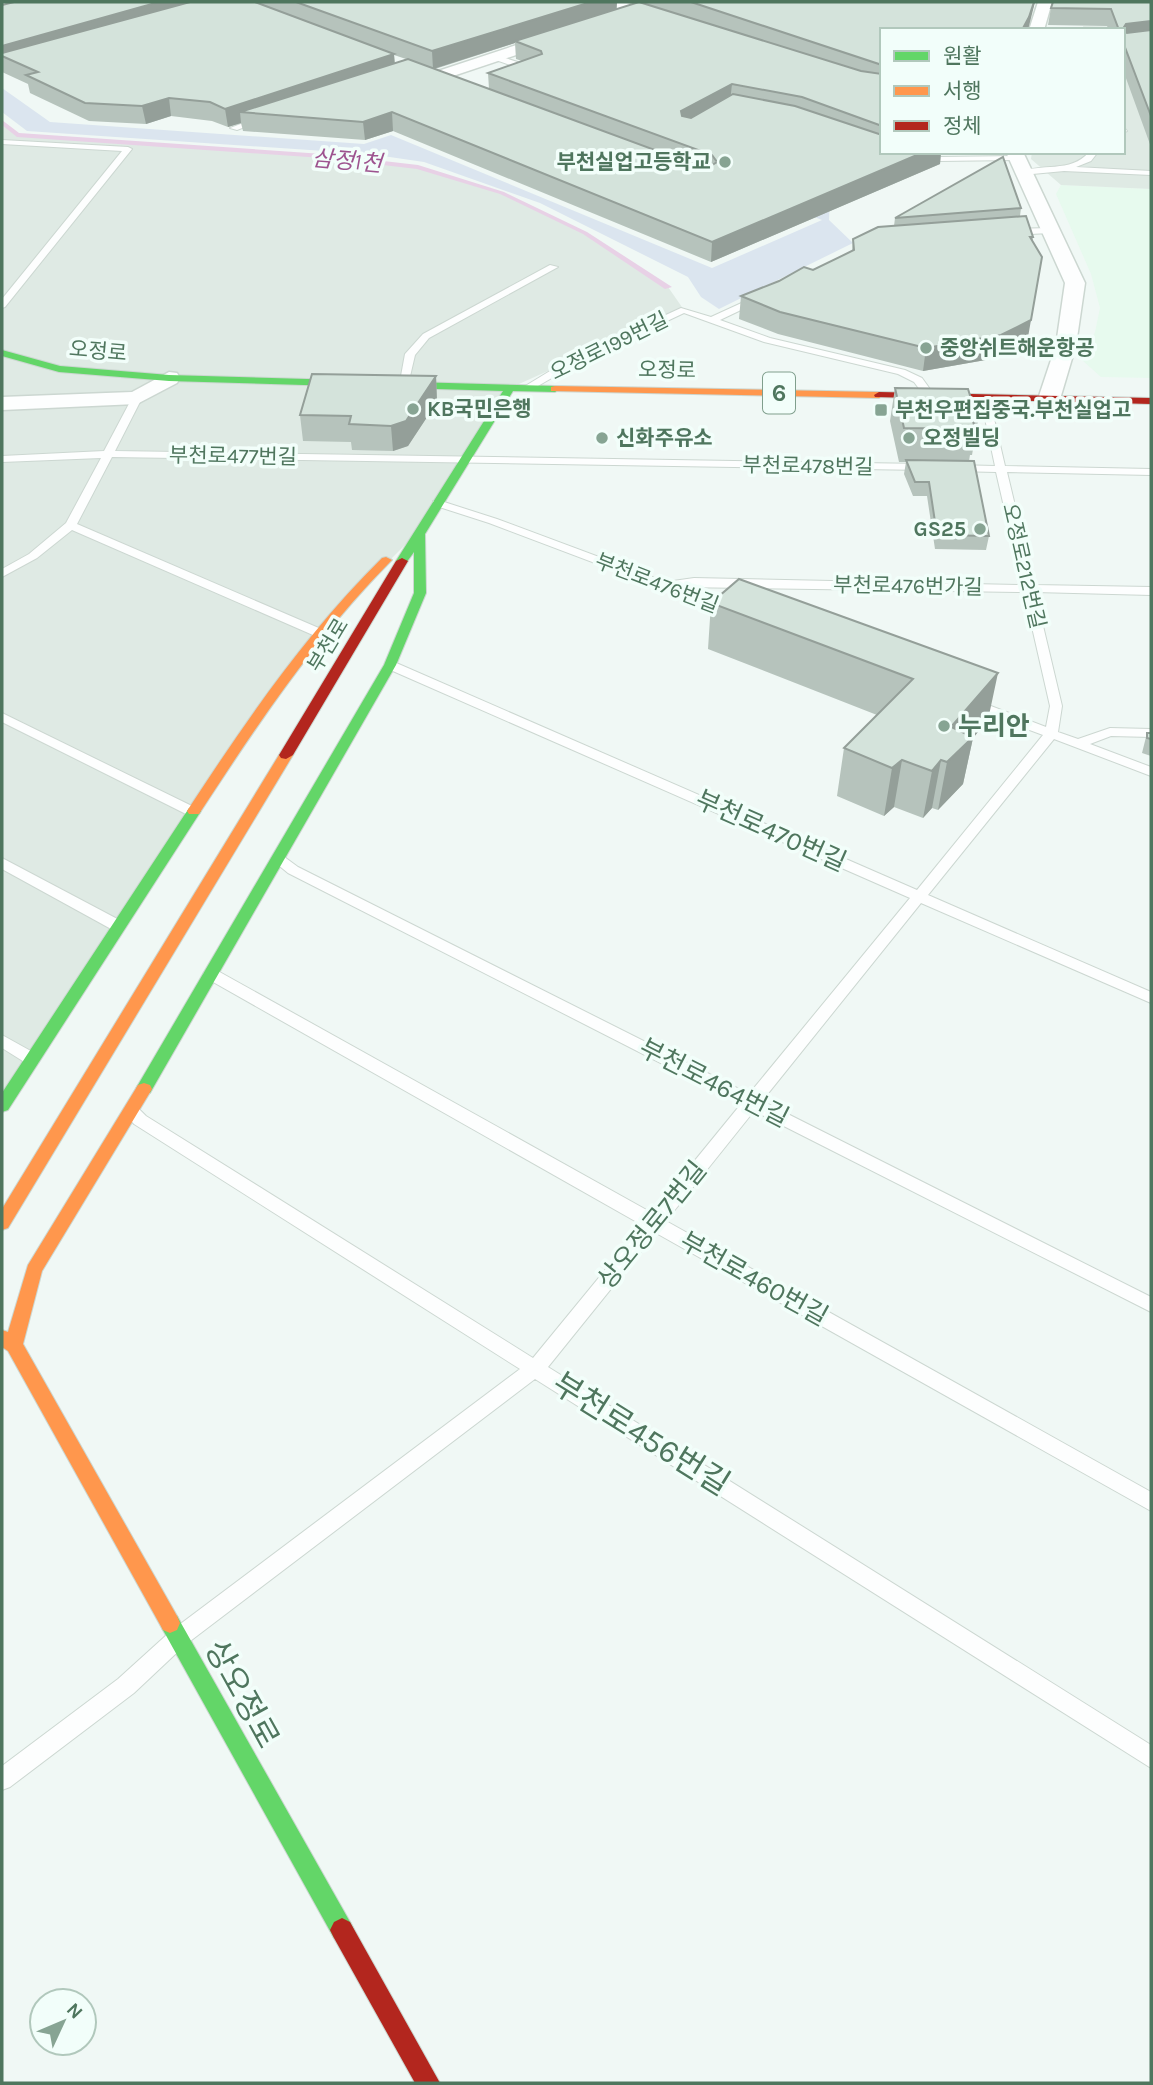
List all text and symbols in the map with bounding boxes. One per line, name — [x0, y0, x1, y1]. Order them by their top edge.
legend — [880, 28, 1125, 154]
text: 원활 — [943, 44, 982, 68]
text: 서행 — [943, 79, 982, 103]
text: 정체 — [943, 114, 982, 138]
water label: 삼정1천 — [311, 144, 386, 178]
place label: 부천실업고등학교 — [556, 150, 711, 174]
marker: 부천실업고등학교 — [717, 154, 733, 170]
street label: 오정로199번길 — [546, 307, 672, 385]
place label: 중앙쉬트해운항공 — [940, 336, 1095, 360]
street label: 오정로 — [68, 337, 128, 365]
marker: 중앙쉬트해운항공 — [918, 340, 934, 356]
street label: 오정로 — [638, 357, 696, 383]
road number: 6 — [763, 372, 795, 414]
place label: KB국민은행 — [427, 397, 532, 421]
place label: 부천우편집중국.부천실업고 — [895, 398, 1131, 422]
marker: KB국민은행 — [405, 401, 421, 417]
marker: 부천우편집중국.부천실업고 — [873, 402, 889, 418]
place label: 신화주유소 — [616, 426, 713, 450]
place label: 오정빌딩 — [923, 426, 1000, 450]
marker: 신화주유소 — [594, 430, 610, 446]
marker: 오정빌딩 — [901, 430, 917, 446]
street label: 부천로477번길 — [169, 443, 297, 469]
street label: 부천로478번길 — [742, 453, 874, 479]
street label: 오정로212번길 — [998, 501, 1050, 631]
place label: GS25 — [913, 517, 966, 541]
marker: GS25 — [972, 521, 988, 537]
street label: 부천로476번길 — [592, 548, 722, 618]
street label: 부천로476번가길 — [833, 573, 983, 599]
street label: 부천로 — [303, 614, 353, 676]
place label: 누리안 — [958, 711, 1030, 742]
marker: 누리안 — [936, 718, 952, 734]
street label: 부천로470번길 — [691, 784, 851, 878]
street label: 부천로464번길 — [634, 1032, 794, 1134]
street label: 상오정로7번길 — [591, 1155, 713, 1295]
street label: 부천로460번길 — [675, 1226, 833, 1332]
street label: 부천로456번길 — [546, 1365, 736, 1503]
street label: 상오정로 — [197, 1634, 287, 1754]
north arrow — [28, 1987, 98, 2057]
text: N — [62, 1998, 87, 2023]

